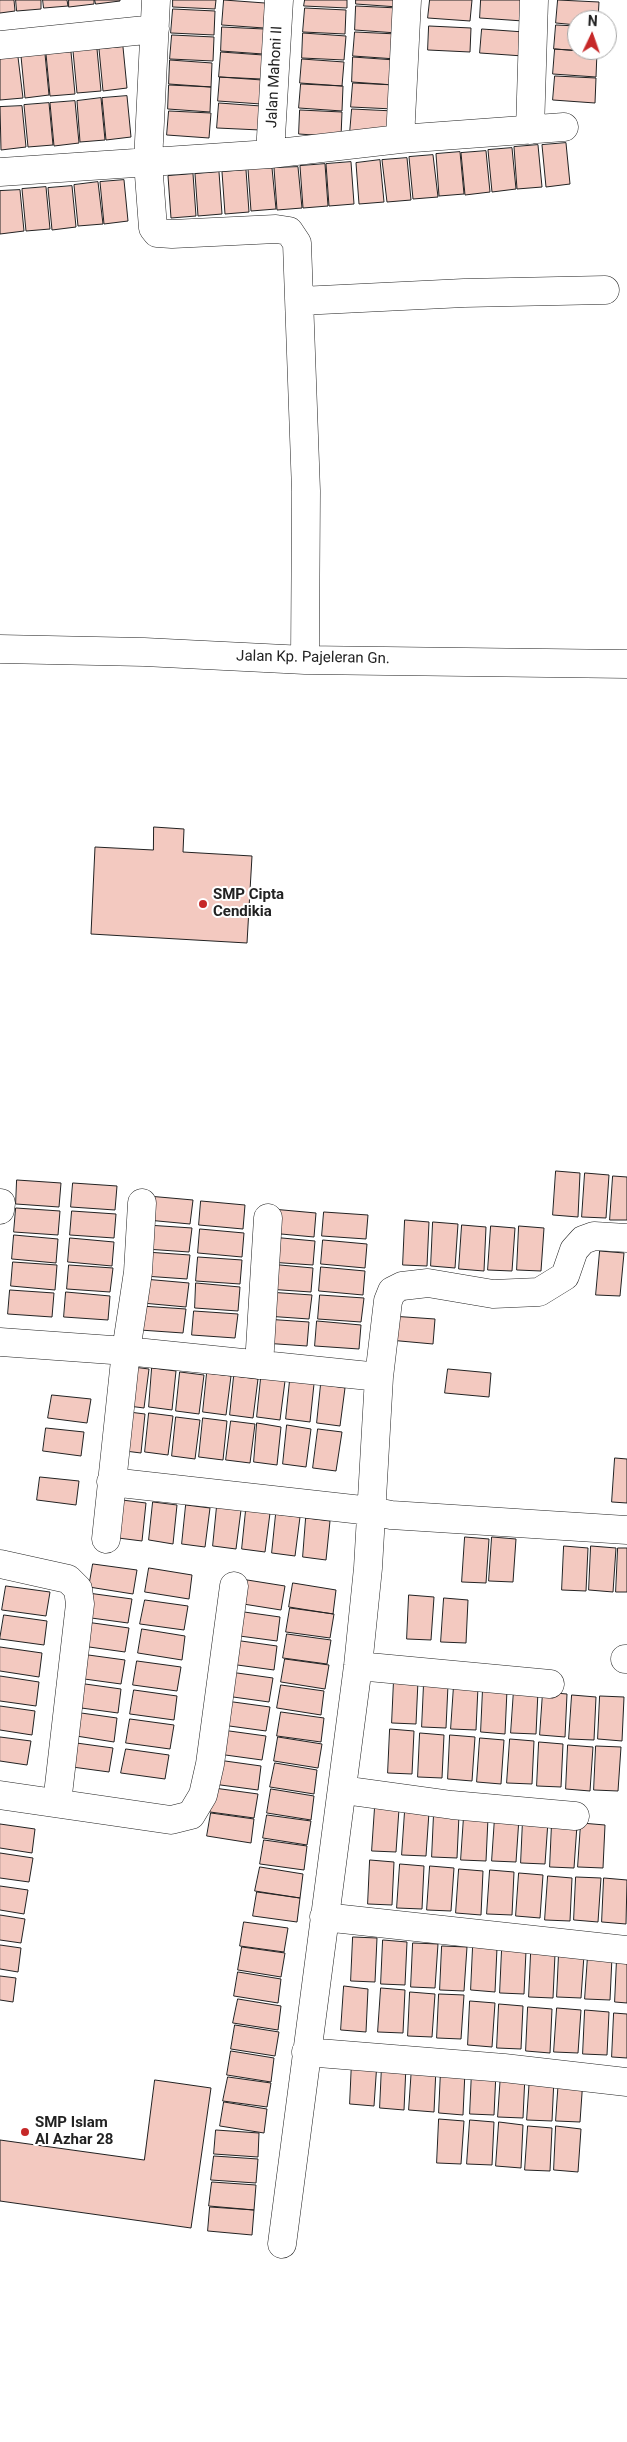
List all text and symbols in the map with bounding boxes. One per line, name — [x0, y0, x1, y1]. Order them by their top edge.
north arrow — [567, 10, 617, 60]
text: N — [587, 13, 598, 29]
street label: Jalan Mahoni II — [263, 26, 287, 128]
street label: Jalan Kp. Pajeleran Gn. — [236, 648, 390, 668]
place label: SMP Cipta Cendikia — [213, 886, 284, 921]
marker: SMP Cipta Cendikia — [197, 898, 209, 910]
place label: SMP Islam Al Azhar 28 — [35, 2114, 113, 2149]
marker: SMP Islam Al Azhar 28 — [19, 2126, 31, 2138]

